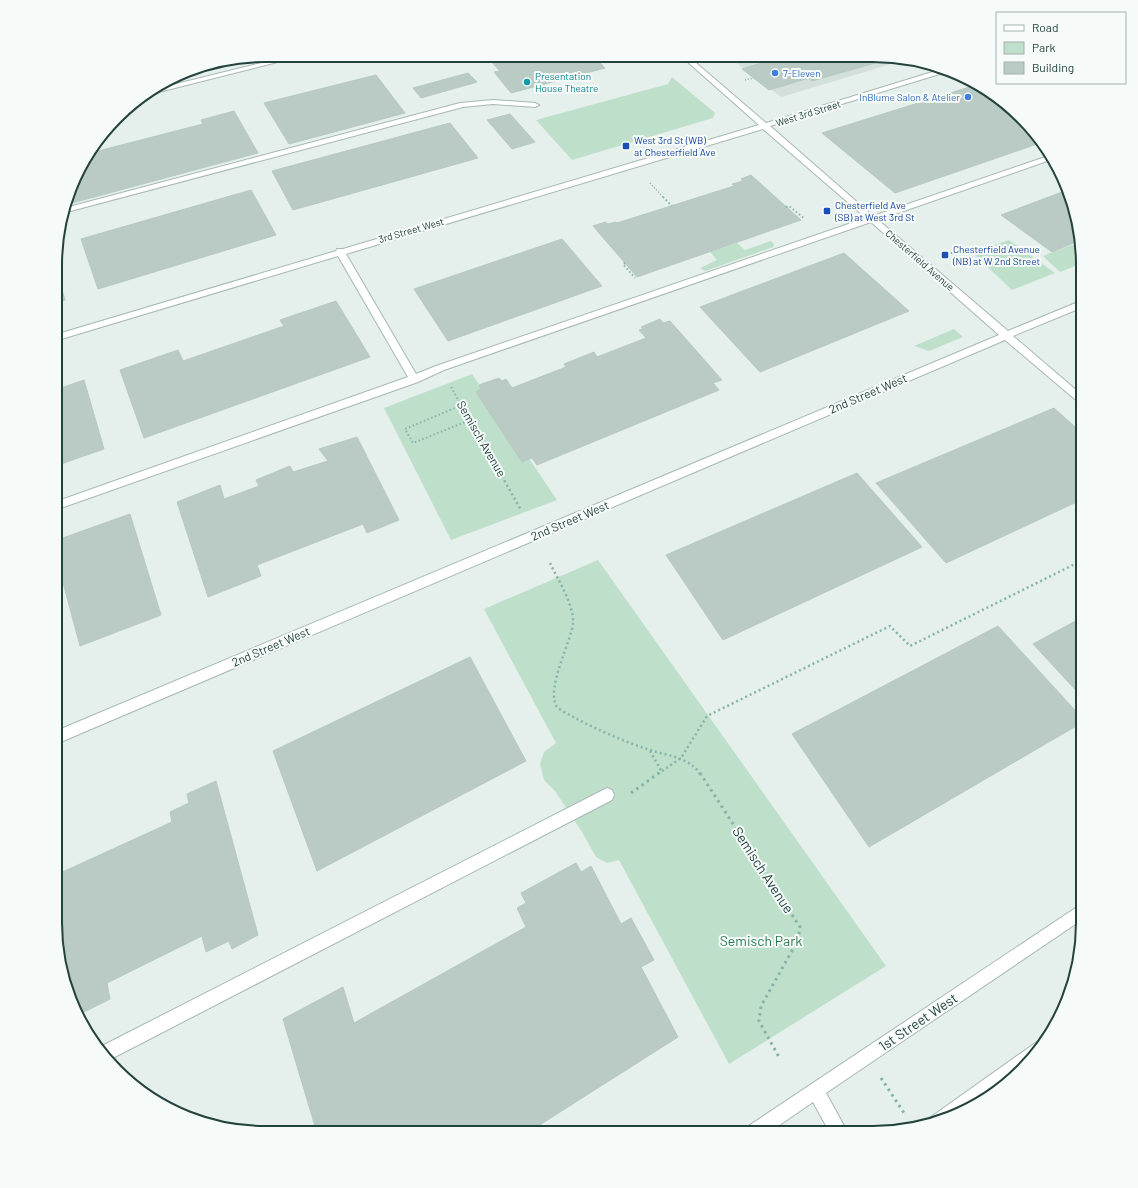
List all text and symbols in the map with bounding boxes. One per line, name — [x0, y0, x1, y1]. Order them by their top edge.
legend — [996, 12, 1126, 84]
text: Road — [1032, 20, 1059, 34]
text: Park — [1032, 40, 1056, 54]
text: Building — [1032, 60, 1074, 74]
place label: 7-Eleven — [783, 67, 821, 79]
marker: 7-Eleven — [770, 68, 780, 78]
place label: Presentation House Theatre — [535, 70, 598, 94]
marker: Presentation House Theatre — [522, 77, 532, 87]
place label: InBlume Salon & Atelier — [859, 91, 960, 103]
marker: InBlume Salon & Atelier — [963, 92, 973, 102]
street label: West 3rd Street — [774, 97, 842, 129]
place label: West 3rd St (WB) at Chesterfield Ave — [634, 134, 716, 158]
marker: West 3rd St (WB) at Chesterfield Ave — [621, 141, 631, 151]
place label: Chesterfield Ave (SB) at West 3rd St — [834, 199, 915, 223]
marker: Chesterfield Ave (SB) at West 3rd St — [822, 206, 832, 216]
street label: 3rd Street West — [377, 215, 445, 245]
street label: Chesterfield Avenue — [883, 227, 957, 293]
place label: Chesterfield Avenue (NB) at W 2nd Street — [952, 243, 1040, 267]
marker: Chesterfield Avenue (NB) at W 2nd Street — [940, 250, 950, 260]
street label: 2nd Street West — [827, 370, 909, 416]
street label: Semisch Avenue — [454, 398, 509, 479]
street label: 2nd Street West — [529, 497, 611, 543]
street label: 2nd Street West — [230, 623, 312, 669]
street label: Semisch Avenue — [729, 823, 798, 916]
park label: Semisch Park — [720, 932, 802, 949]
street label: 1st Street West — [875, 989, 960, 1054]

